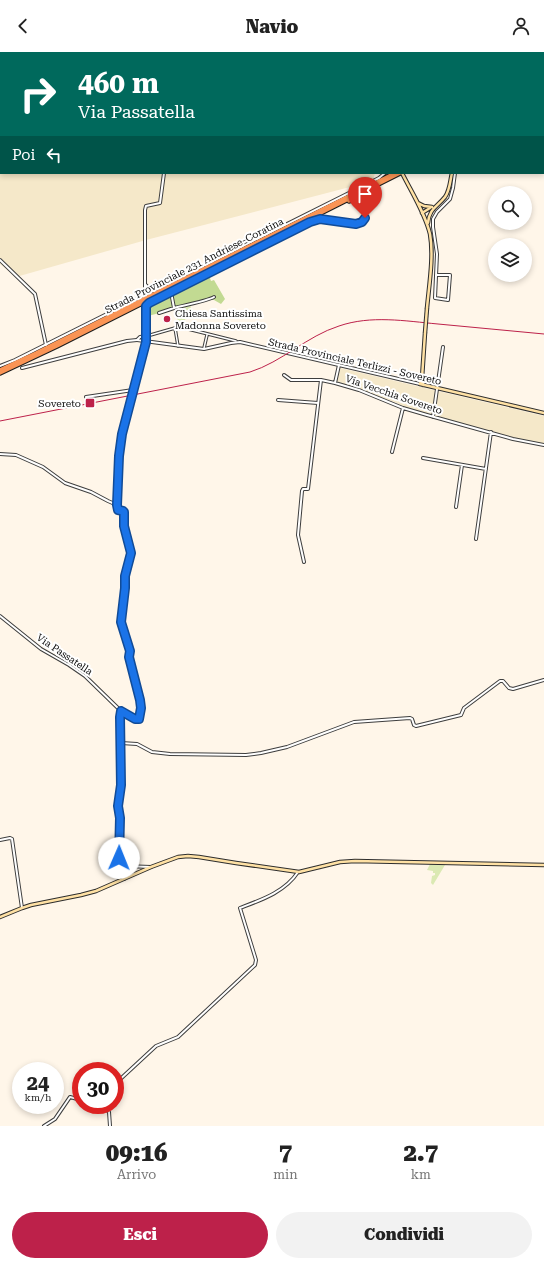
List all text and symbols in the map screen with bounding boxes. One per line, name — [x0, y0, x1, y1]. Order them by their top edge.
icon: back — [12, 15, 34, 37]
icon: person — [510, 15, 532, 37]
text: Navio — [246, 16, 298, 37]
text: 460 m — [78, 67, 159, 100]
icon: right — [12, 68, 64, 120]
text: Via Passatella — [78, 101, 195, 122]
icon: left — [43, 144, 65, 166]
text: Poi — [12, 146, 35, 164]
pin — [348, 177, 382, 218]
icon: arrive — [354, 183, 376, 205]
map controls — [488, 186, 532, 282]
button: search — [488, 186, 532, 230]
street label: Strada Provinciale 231 Andriese-Coratina — [103, 215, 286, 315]
button: layers — [488, 238, 532, 282]
place label: Chiesa Santissima Madonna Sovereto — [175, 308, 266, 331]
marker: Chiesa Santissima Madonna Sovereto — [162, 314, 172, 324]
street label: Strada Provinciale Terlizzi - Sovereto — [267, 336, 443, 387]
street label: Via Vecchia Sovereto — [344, 373, 444, 416]
marker: Sovereto — [84, 397, 96, 409]
place label: Sovereto — [38, 398, 81, 409]
street label: Via Passatella — [35, 632, 95, 677]
position arrow — [98, 837, 140, 879]
speed limit sign: 30 — [72, 1062, 124, 1114]
text: 24 — [27, 1071, 49, 1095]
text: km/h — [25, 1092, 51, 1103]
text: 09:16 — [106, 1139, 167, 1167]
text: 7 — [279, 1139, 292, 1167]
text: 2.7 — [403, 1139, 438, 1167]
text: Arrivo — [117, 1167, 156, 1182]
text: min — [273, 1167, 298, 1182]
text: km — [411, 1167, 431, 1182]
button: Esci — [12, 1212, 268, 1258]
button: Condividi — [276, 1212, 532, 1258]

